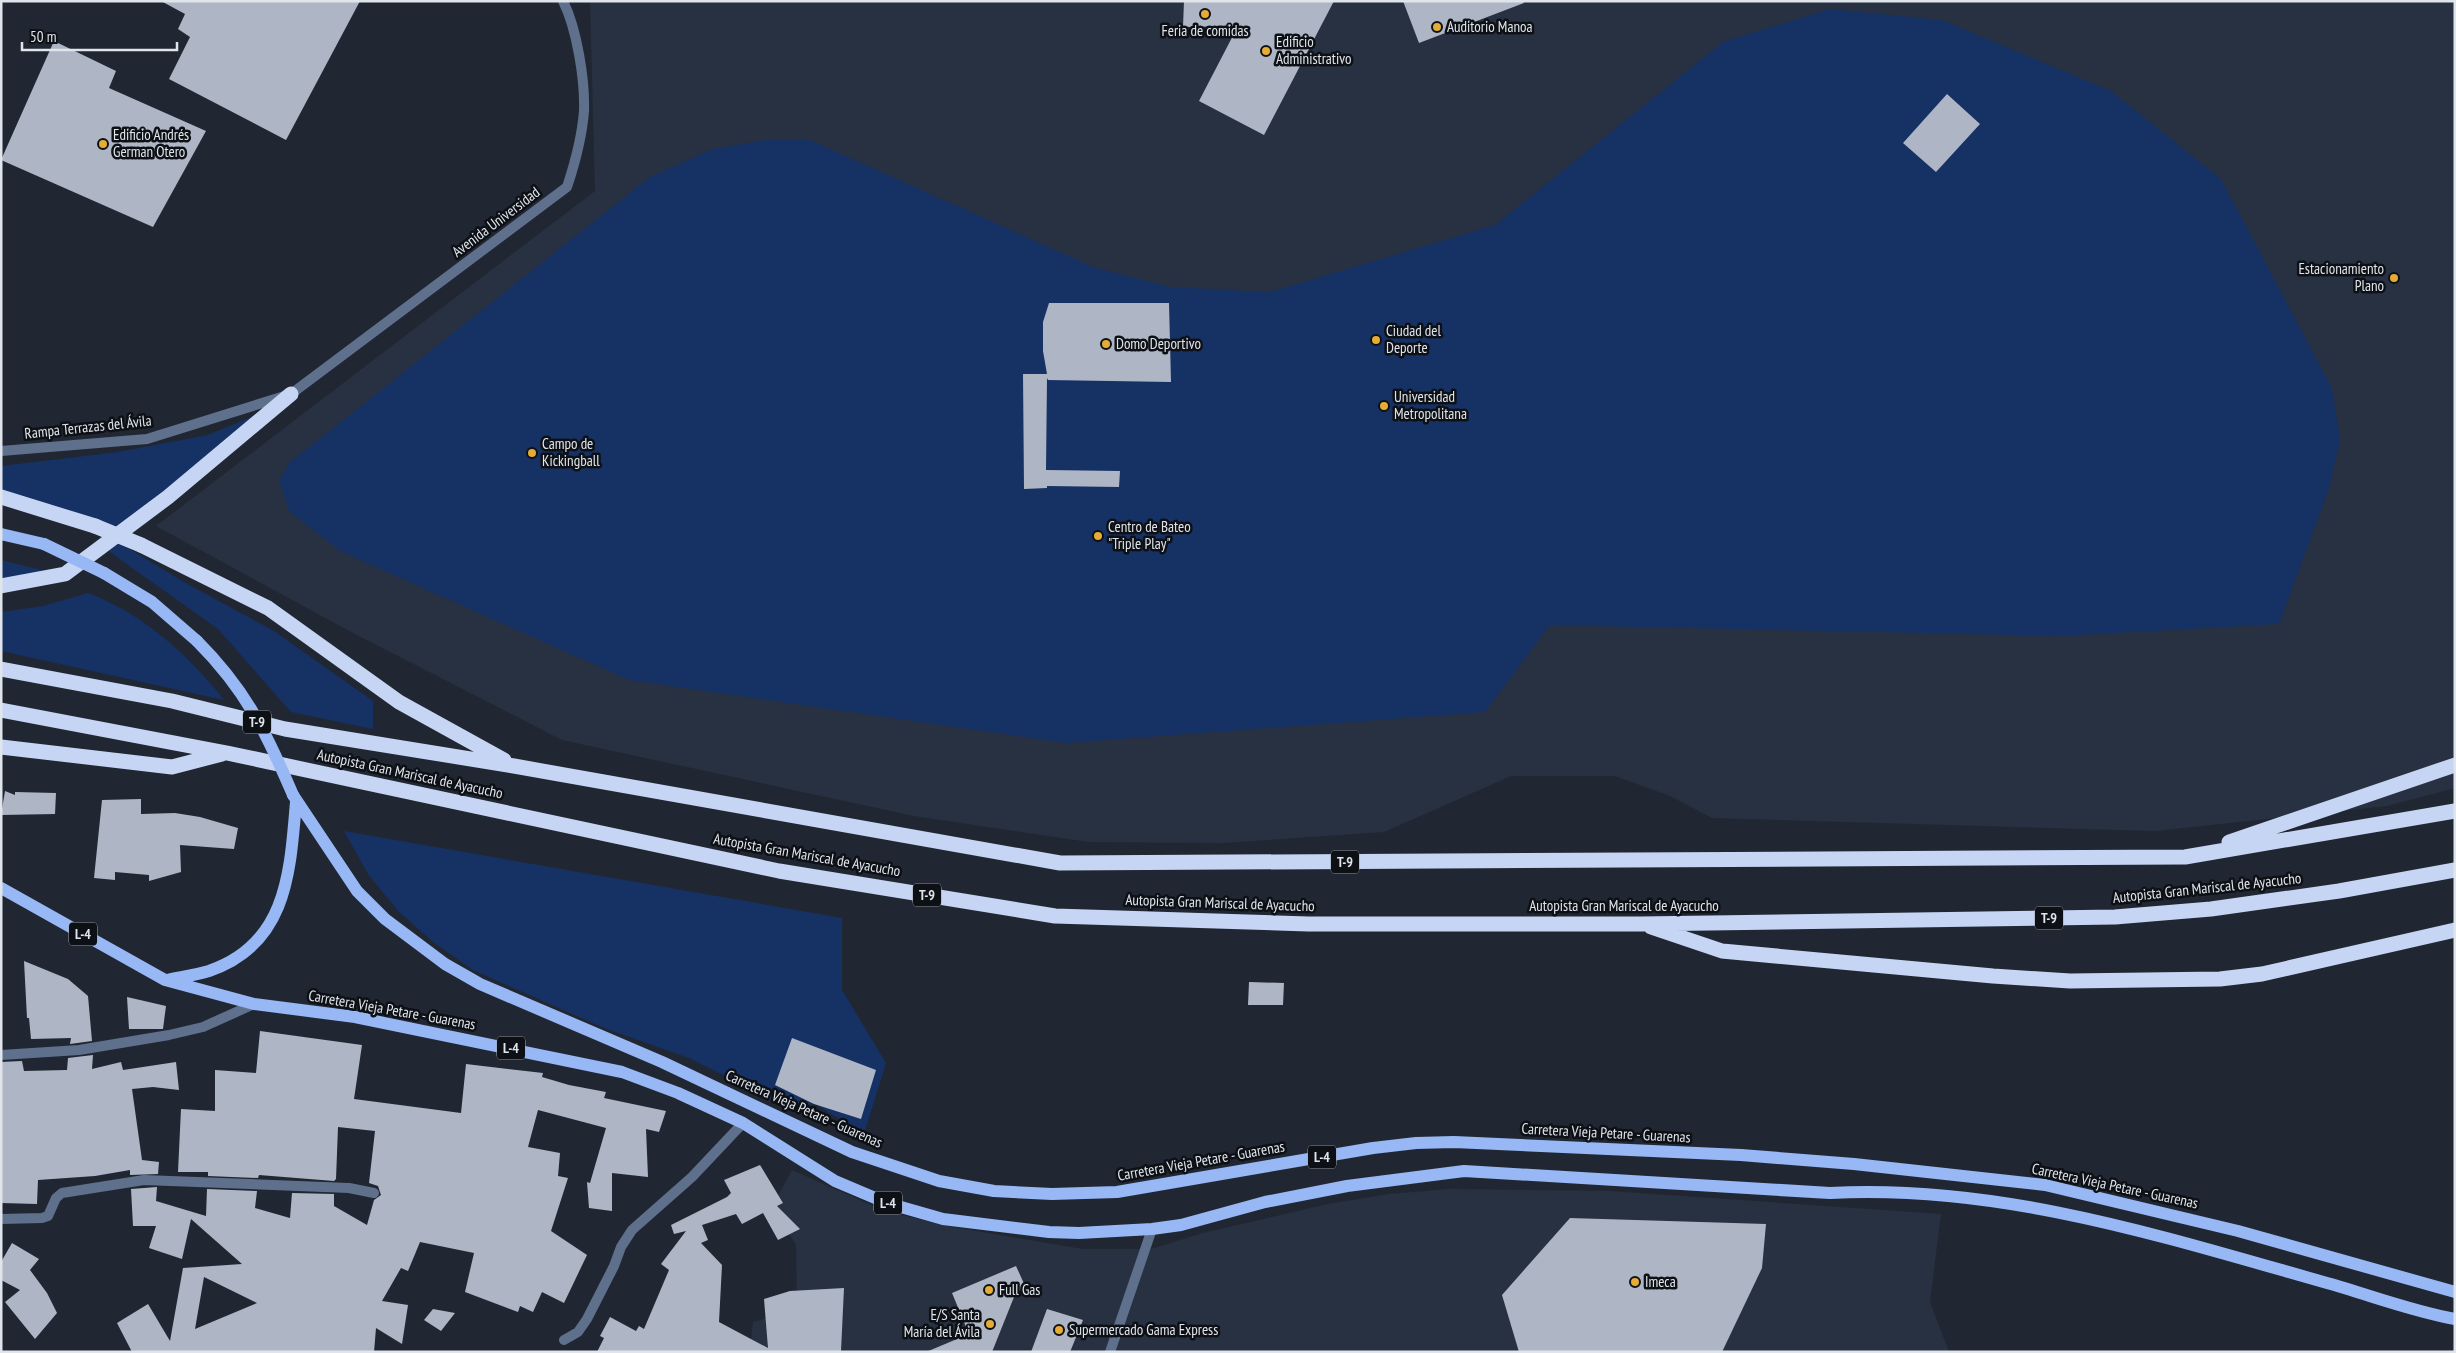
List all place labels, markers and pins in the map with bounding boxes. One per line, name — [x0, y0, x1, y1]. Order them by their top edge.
marker: Feria de comidas — [1199, 8, 1211, 20]
place label: Auditorio Manoa — [1447, 17, 1533, 36]
place label: Feria de comidas — [1162, 21, 1248, 40]
marker: Auditorio Manoa — [1431, 21, 1443, 33]
place label: Edificio Administrativo — [1276, 32, 1351, 68]
marker: Edificio Administrativo — [1260, 45, 1272, 57]
place label: Edificio Andrés German Otero — [113, 125, 189, 161]
marker: Edificio Andrés German Otero — [97, 138, 109, 150]
place label: Estacionamiento Plano — [2298, 259, 2384, 295]
marker: Estacionamiento Plano — [2388, 272, 2400, 284]
place label: Ciudad del Deporte — [1386, 321, 1441, 357]
place label: Domo Deportivo — [1116, 334, 1201, 353]
marker: Ciudad del Deporte — [1370, 334, 1382, 346]
marker: Domo Deportivo — [1100, 338, 1112, 350]
place label: Universidad Metropolitana — [1394, 387, 1467, 423]
marker: Universidad Metropolitana — [1378, 400, 1390, 412]
place label: Campo de Kickingball — [542, 434, 600, 470]
marker: Campo de Kickingball — [526, 447, 538, 459]
place label: Centro de Bateo "Triple Play" — [1108, 517, 1191, 553]
marker: Centro de Bateo "Triple Play" — [1092, 530, 1104, 542]
place label: Imeca — [1645, 1272, 1676, 1291]
marker: Imeca — [1629, 1276, 1641, 1288]
place label: Full Gas — [999, 1280, 1040, 1299]
marker: Full Gas — [983, 1284, 995, 1296]
place label: E/S Santa María del Ávila — [904, 1305, 980, 1341]
marker: E/S Santa María del Ávila — [984, 1318, 996, 1330]
place label: Supermercado Gama Express — [1069, 1320, 1218, 1339]
marker: Supermercado Gama Express — [1053, 1324, 1065, 1336]

